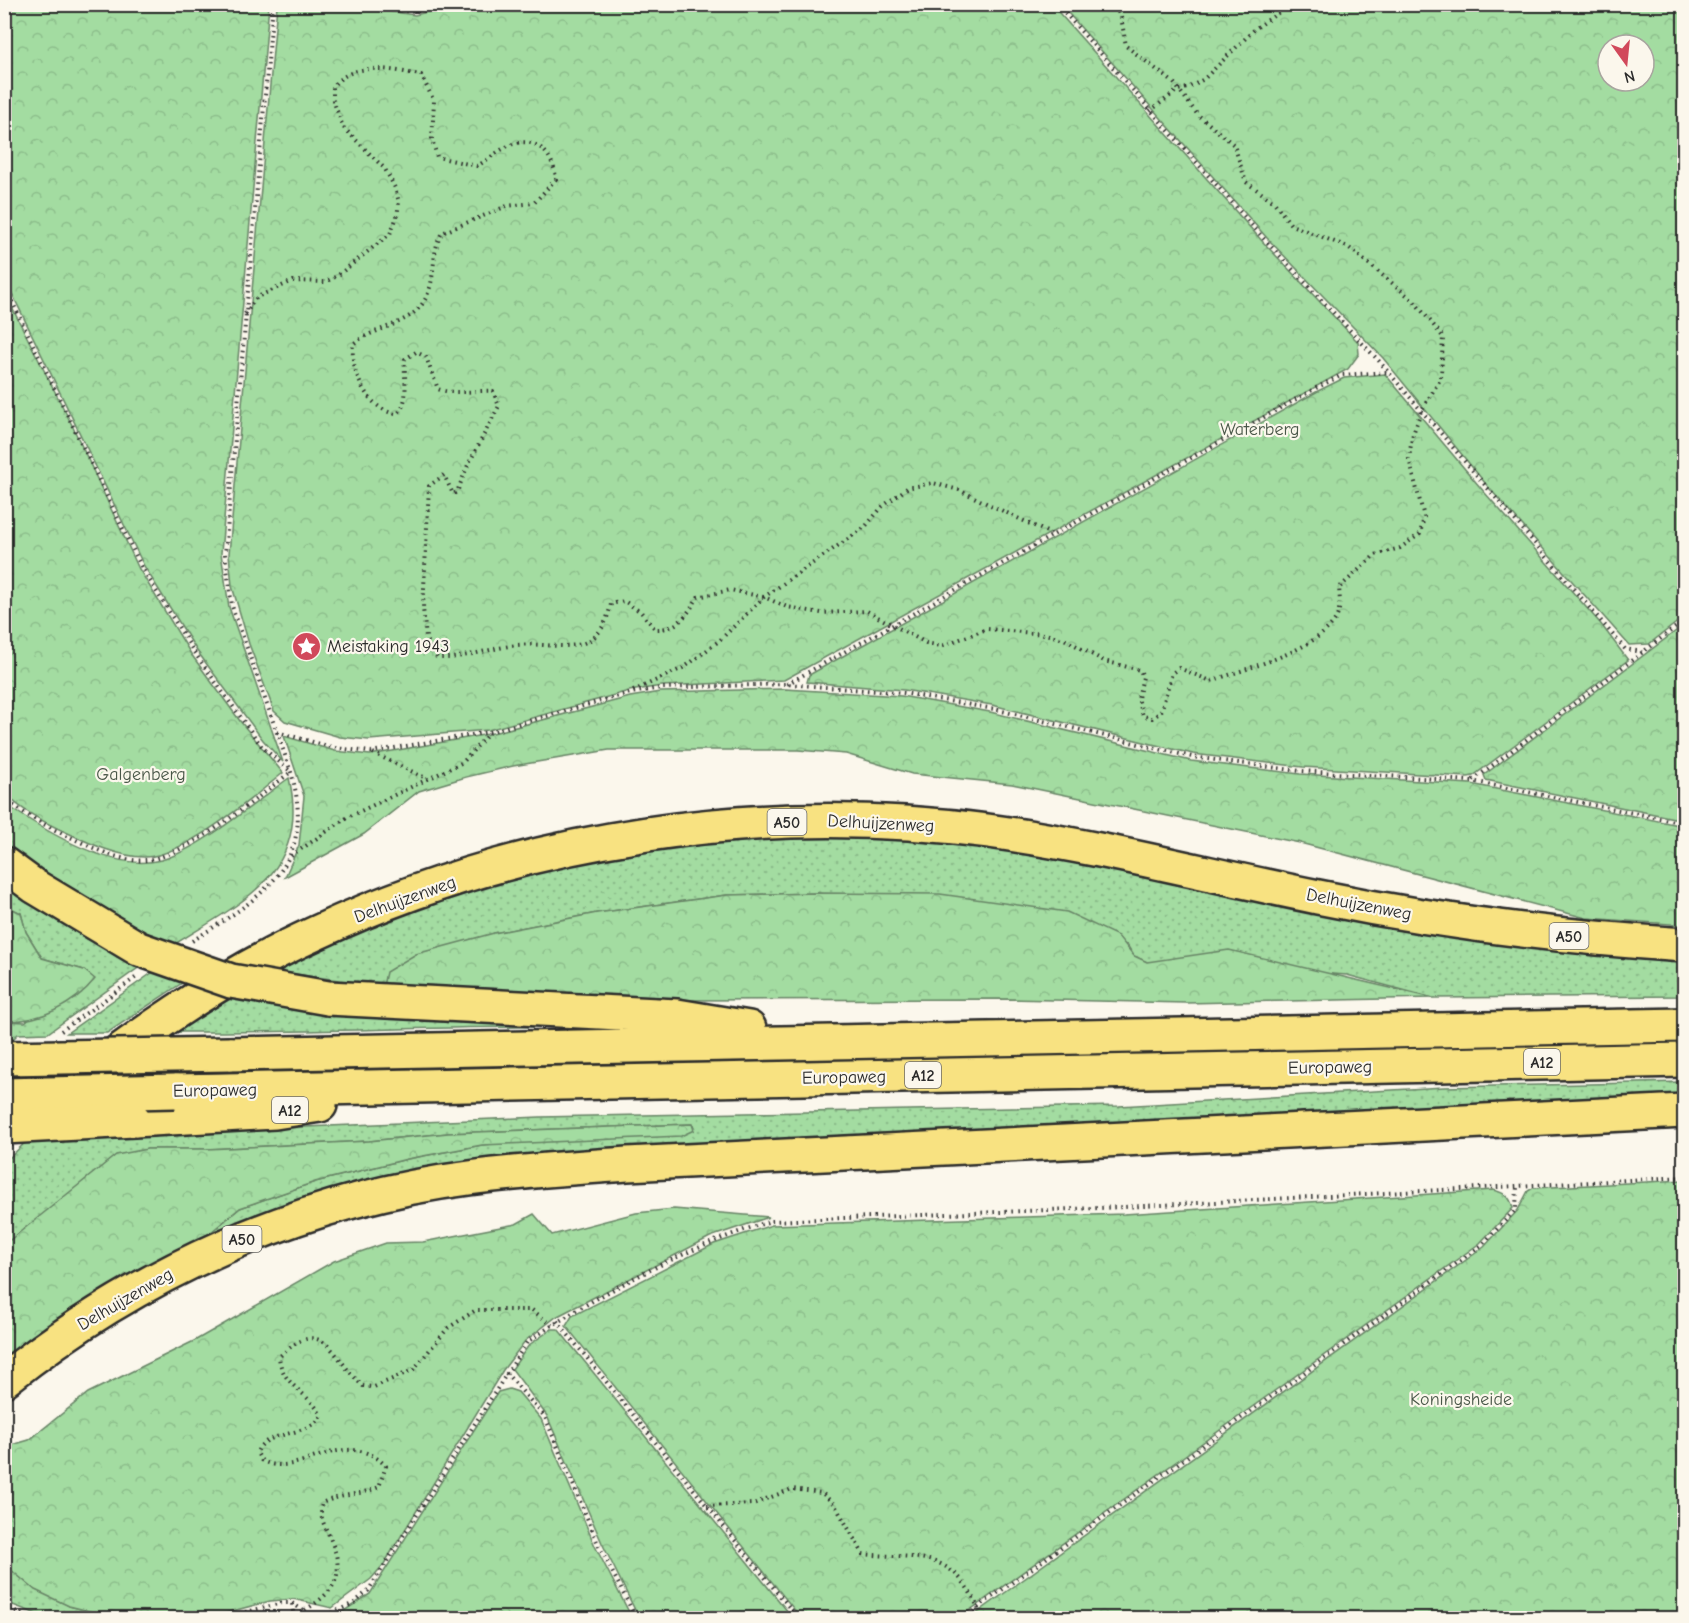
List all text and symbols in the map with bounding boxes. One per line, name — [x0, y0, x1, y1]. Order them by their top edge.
north arrow — [1596, 33, 1656, 93]
text: N — [1622, 66, 1637, 87]
park label: Waterberg — [1220, 419, 1300, 440]
place icon: Meistaking 1943 — [290, 630, 322, 662]
place label: Meistaking 1943 — [327, 636, 449, 657]
park label: Galgenberg — [96, 764, 186, 785]
road number: A50 — [768, 809, 806, 835]
street label: Delhuijzenweg — [827, 810, 935, 837]
street label: Delhuijzenweg — [351, 871, 459, 928]
street label: Delhuijzenweg — [1304, 884, 1413, 925]
road number: A50 — [1550, 923, 1588, 949]
road number: A12 — [1524, 1049, 1560, 1075]
street label: Europaweg — [1288, 1056, 1372, 1079]
road number: A12 — [905, 1062, 941, 1088]
street label: Europaweg — [802, 1066, 886, 1089]
street label: Europaweg — [173, 1079, 257, 1102]
road number: A12 — [272, 1097, 308, 1123]
road number: A50 — [222, 1226, 262, 1252]
street label: Delhuijzenweg — [74, 1264, 177, 1335]
park label: Koningsheide — [1410, 1389, 1512, 1410]

